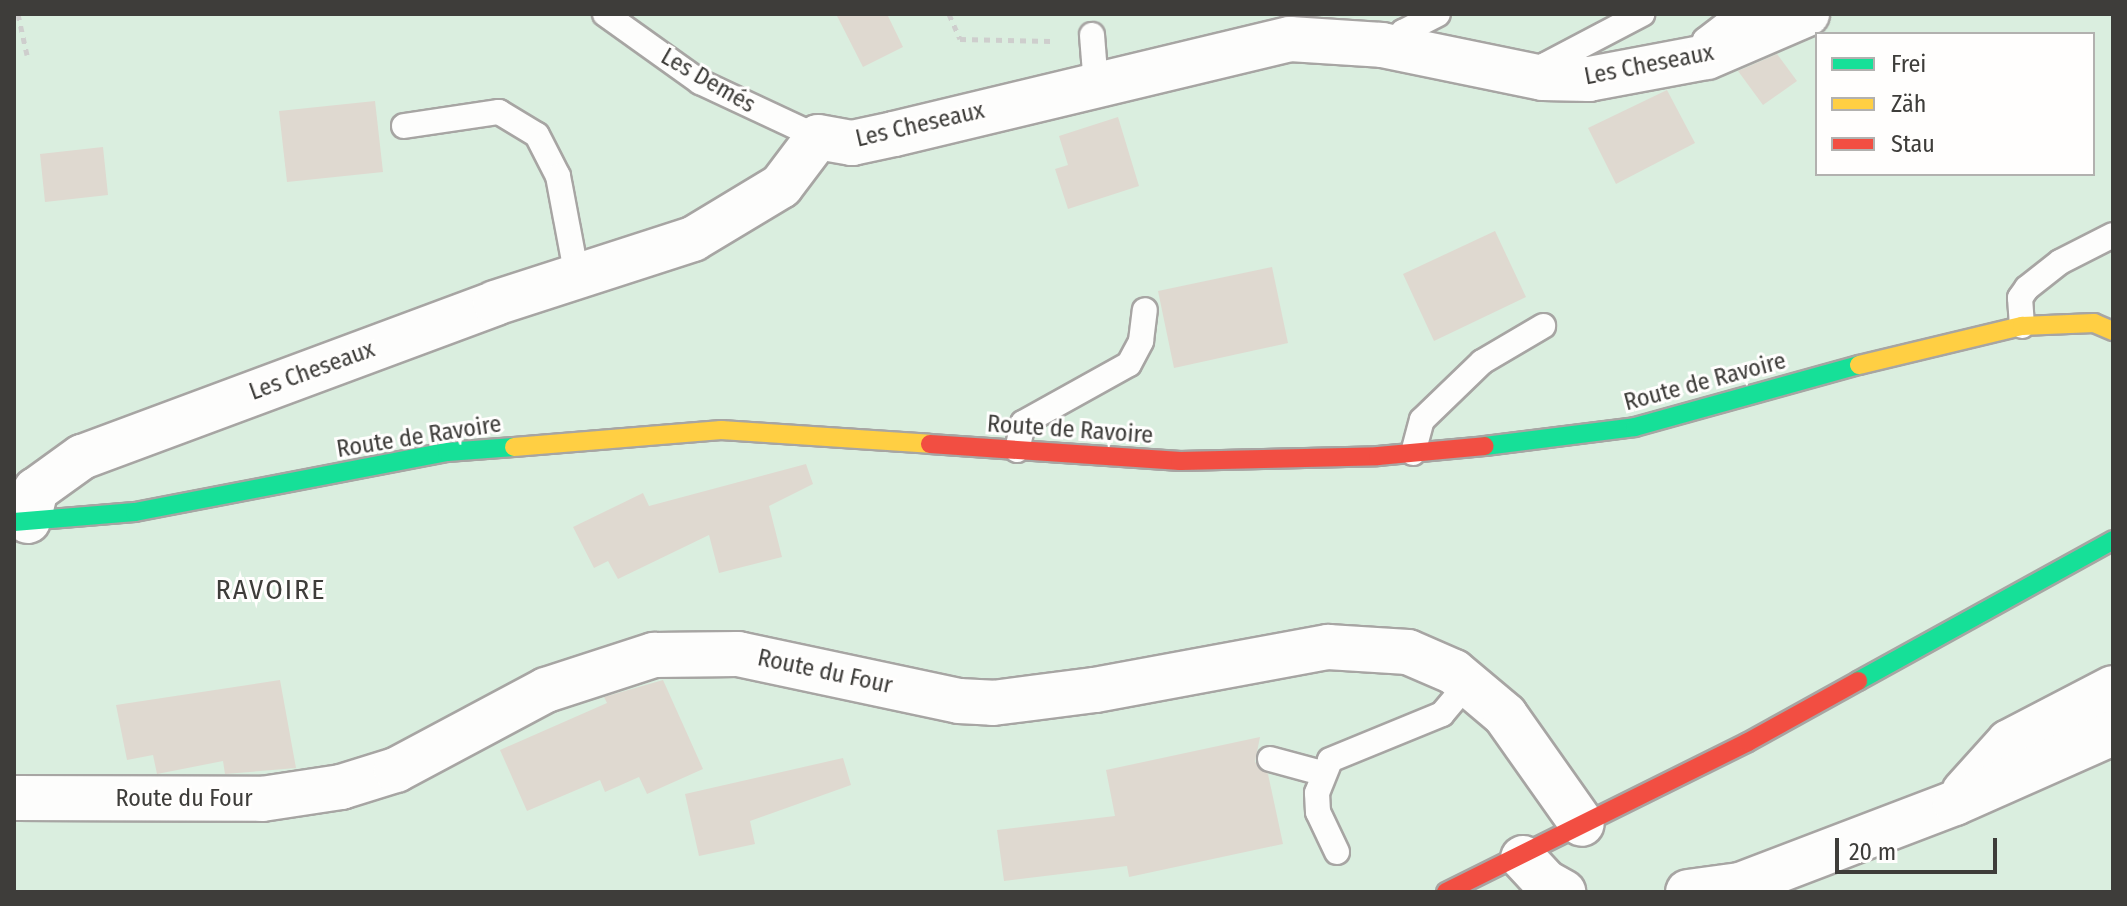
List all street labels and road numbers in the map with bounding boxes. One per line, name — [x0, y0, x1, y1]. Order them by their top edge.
street label: Les Cheseaux — [1582, 38, 1716, 92]
street label: Les Demés — [656, 42, 760, 120]
street label: Les Cheseaux — [853, 96, 987, 154]
street label: Les Cheseaux — [246, 335, 378, 407]
street label: Route de Ravoire — [1621, 347, 1789, 417]
street label: Route de Ravoire — [335, 410, 503, 464]
street label: Route de Ravoire — [986, 410, 1154, 450]
street label: Route du Four — [755, 644, 895, 700]
street label: Route du Four — [115, 785, 253, 813]

